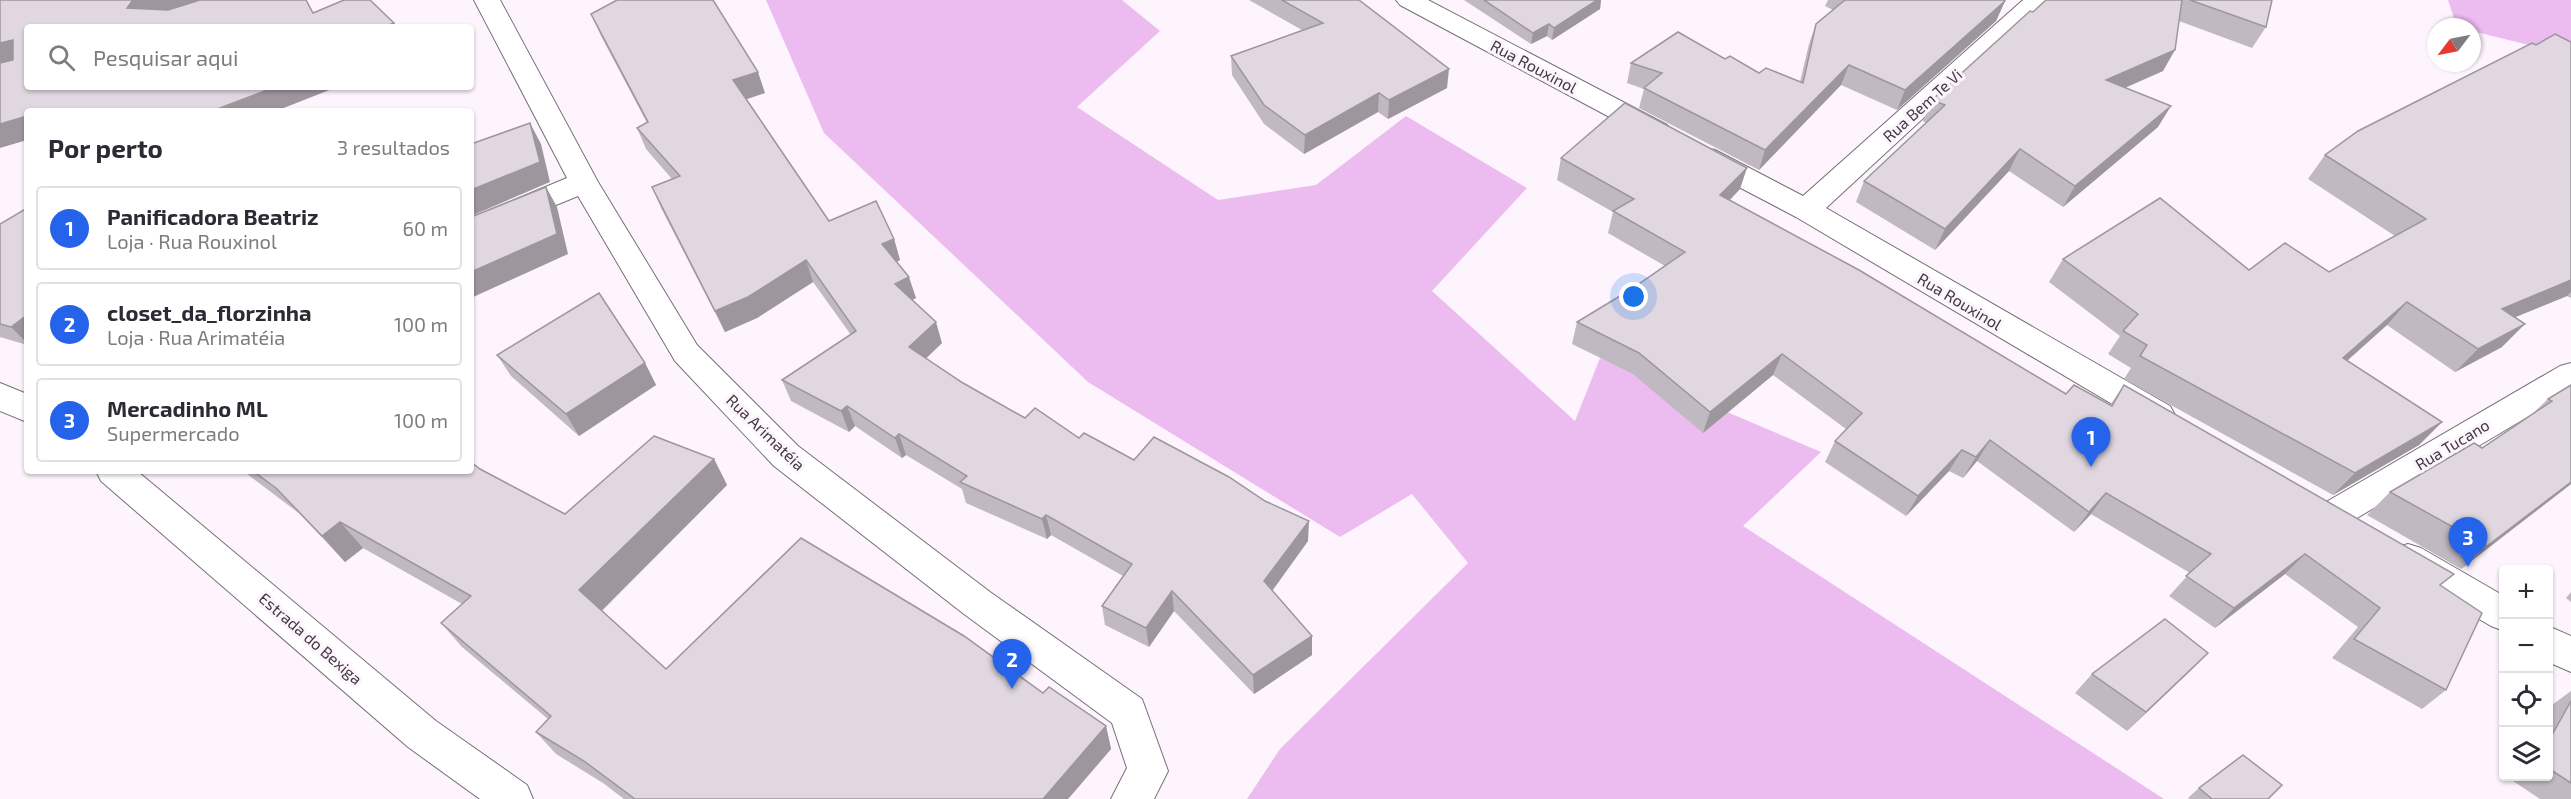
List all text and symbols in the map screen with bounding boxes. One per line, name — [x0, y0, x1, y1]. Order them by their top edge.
north arrow — [2427, 18, 2481, 72]
search box — [24, 24, 474, 90]
street label: Rua Rouxinol — [1488, 35, 1581, 97]
icon: search — [45, 41, 78, 74]
text: Pesquisar aqui — [93, 44, 239, 70]
street label: Rua Bem Te Vi — [1878, 64, 1966, 146]
text: Por perto — [48, 132, 163, 163]
text: 3 resultados — [337, 135, 450, 159]
text: Panificadora Beatriz — [107, 203, 319, 229]
text: 1 — [65, 216, 74, 240]
text: 60 m — [403, 216, 448, 240]
text: Loja · Rua Rouxinol — [107, 229, 277, 253]
street label: Rua Rouxinol — [1914, 268, 2006, 334]
your location — [1619, 282, 1648, 311]
text: closet_da_florzinha — [107, 299, 312, 325]
text: 2 — [64, 312, 75, 336]
text: 100 m — [394, 312, 448, 336]
text: Loja · Rua Arimatéia — [107, 325, 285, 349]
street label: Rua Arimatéia — [723, 390, 809, 474]
text: Mercadinho ML — [107, 395, 268, 421]
text: 3 — [64, 408, 75, 432]
text: 100 m — [394, 408, 448, 432]
street label: Rua Tucano — [2412, 414, 2492, 474]
pin: 1 — [2072, 418, 2110, 467]
text: Supermercado — [107, 421, 240, 445]
pin: 3 — [2448, 518, 2488, 567]
map controls — [2499, 565, 2553, 781]
button: + — [2499, 565, 2553, 619]
street label: Estrada do Bexiga — [256, 588, 366, 688]
button: − — [2499, 619, 2553, 673]
pin: 2 — [992, 640, 1032, 689]
button: locate — [2499, 673, 2553, 727]
button: layers — [2499, 727, 2553, 781]

